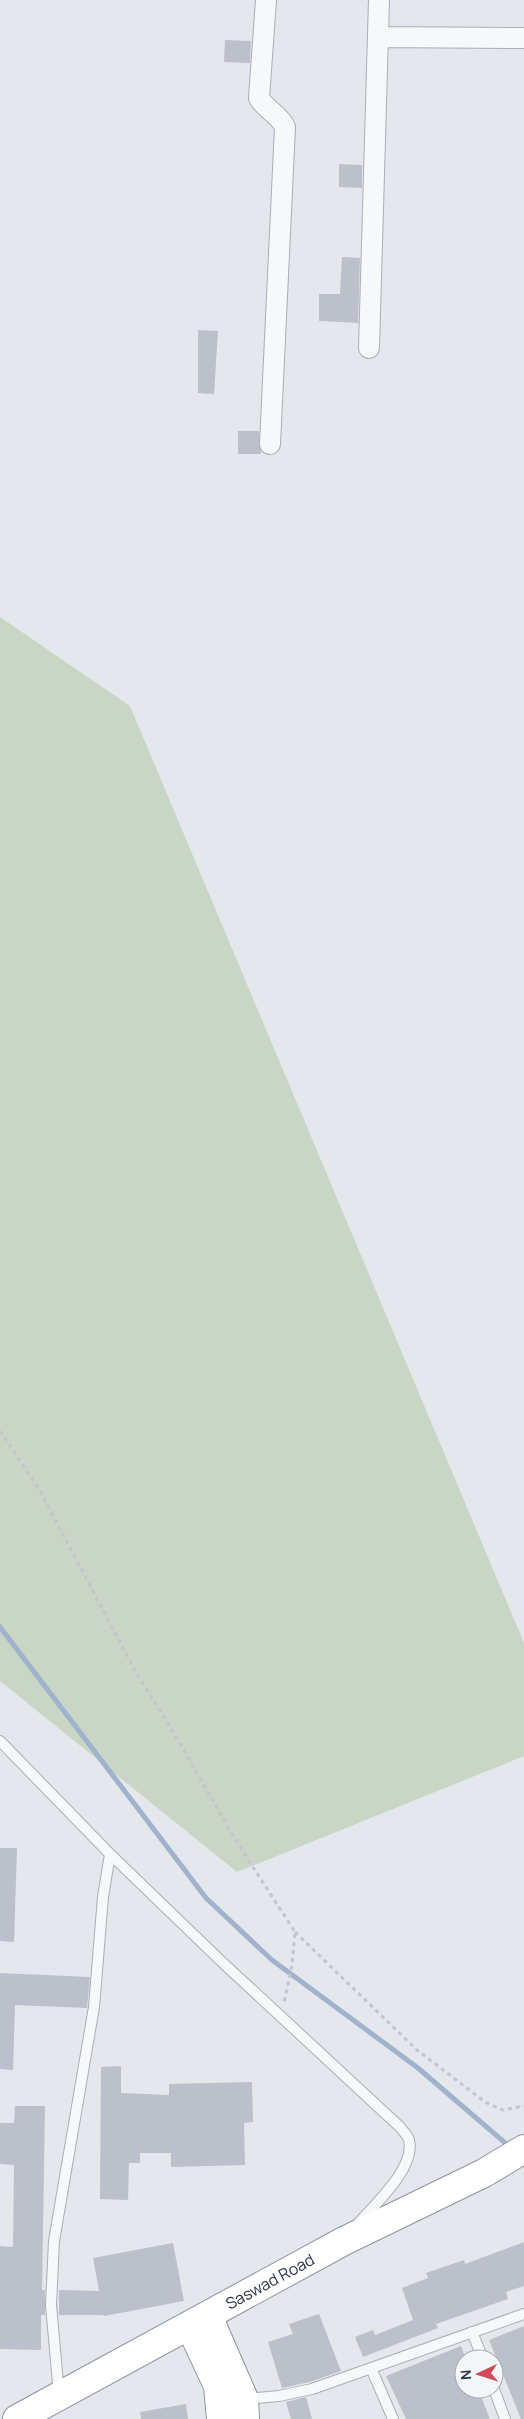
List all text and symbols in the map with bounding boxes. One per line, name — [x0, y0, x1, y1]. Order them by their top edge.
street label: Saswad Road — [222, 2248, 318, 2314]
north arrow — [454, 2349, 504, 2399]
text: N — [456, 2369, 475, 2381]

